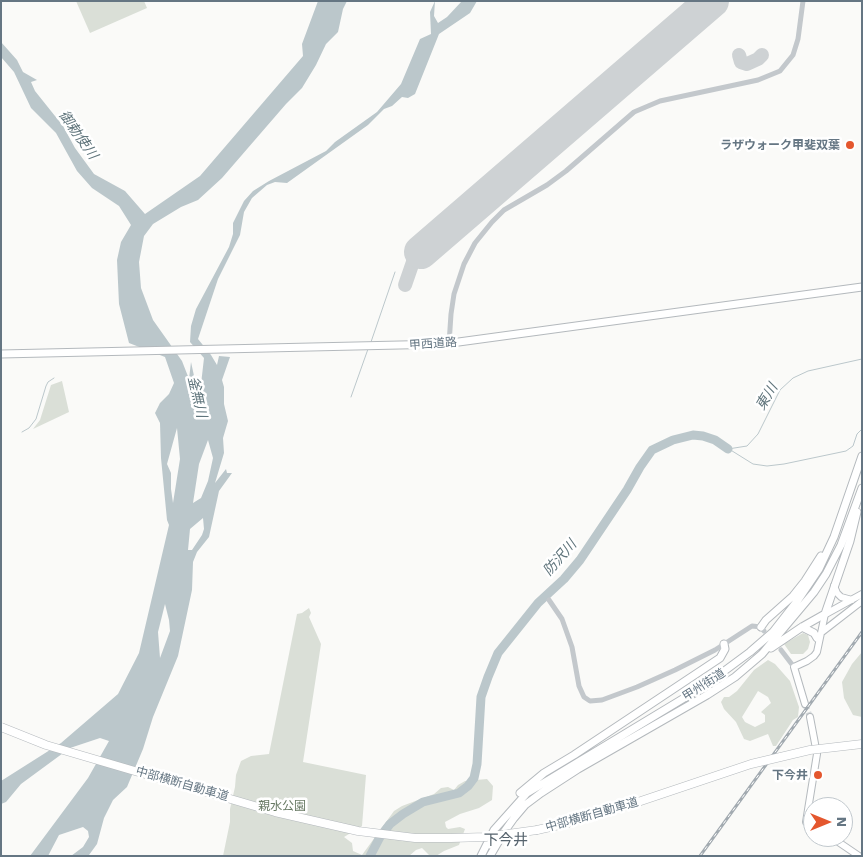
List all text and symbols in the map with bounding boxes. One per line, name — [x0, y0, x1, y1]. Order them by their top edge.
water label: 御勅使川 — [55, 107, 101, 163]
place label: ラザウォーク甲斐双葉 — [720, 138, 840, 152]
marker: ラザウォーク甲斐双葉 — [844, 139, 856, 151]
street label: 甲西道路 — [409, 335, 457, 353]
water label: 釜無川 — [184, 375, 210, 419]
water label: 東川 — [753, 381, 781, 413]
water label: 防沢川 — [540, 537, 580, 579]
street label: 甲州街道 — [680, 666, 728, 704]
street label: 中部横断自動車道 — [134, 764, 230, 804]
place label: 下今井 — [772, 768, 808, 782]
marker: 下今井 — [812, 769, 824, 781]
street label: 中部横断自動車道 — [544, 795, 640, 835]
north arrow — [803, 797, 853, 847]
park label: 親水公園 — [258, 799, 306, 813]
text: N — [834, 817, 850, 827]
district label: 下今井 — [484, 832, 528, 850]

